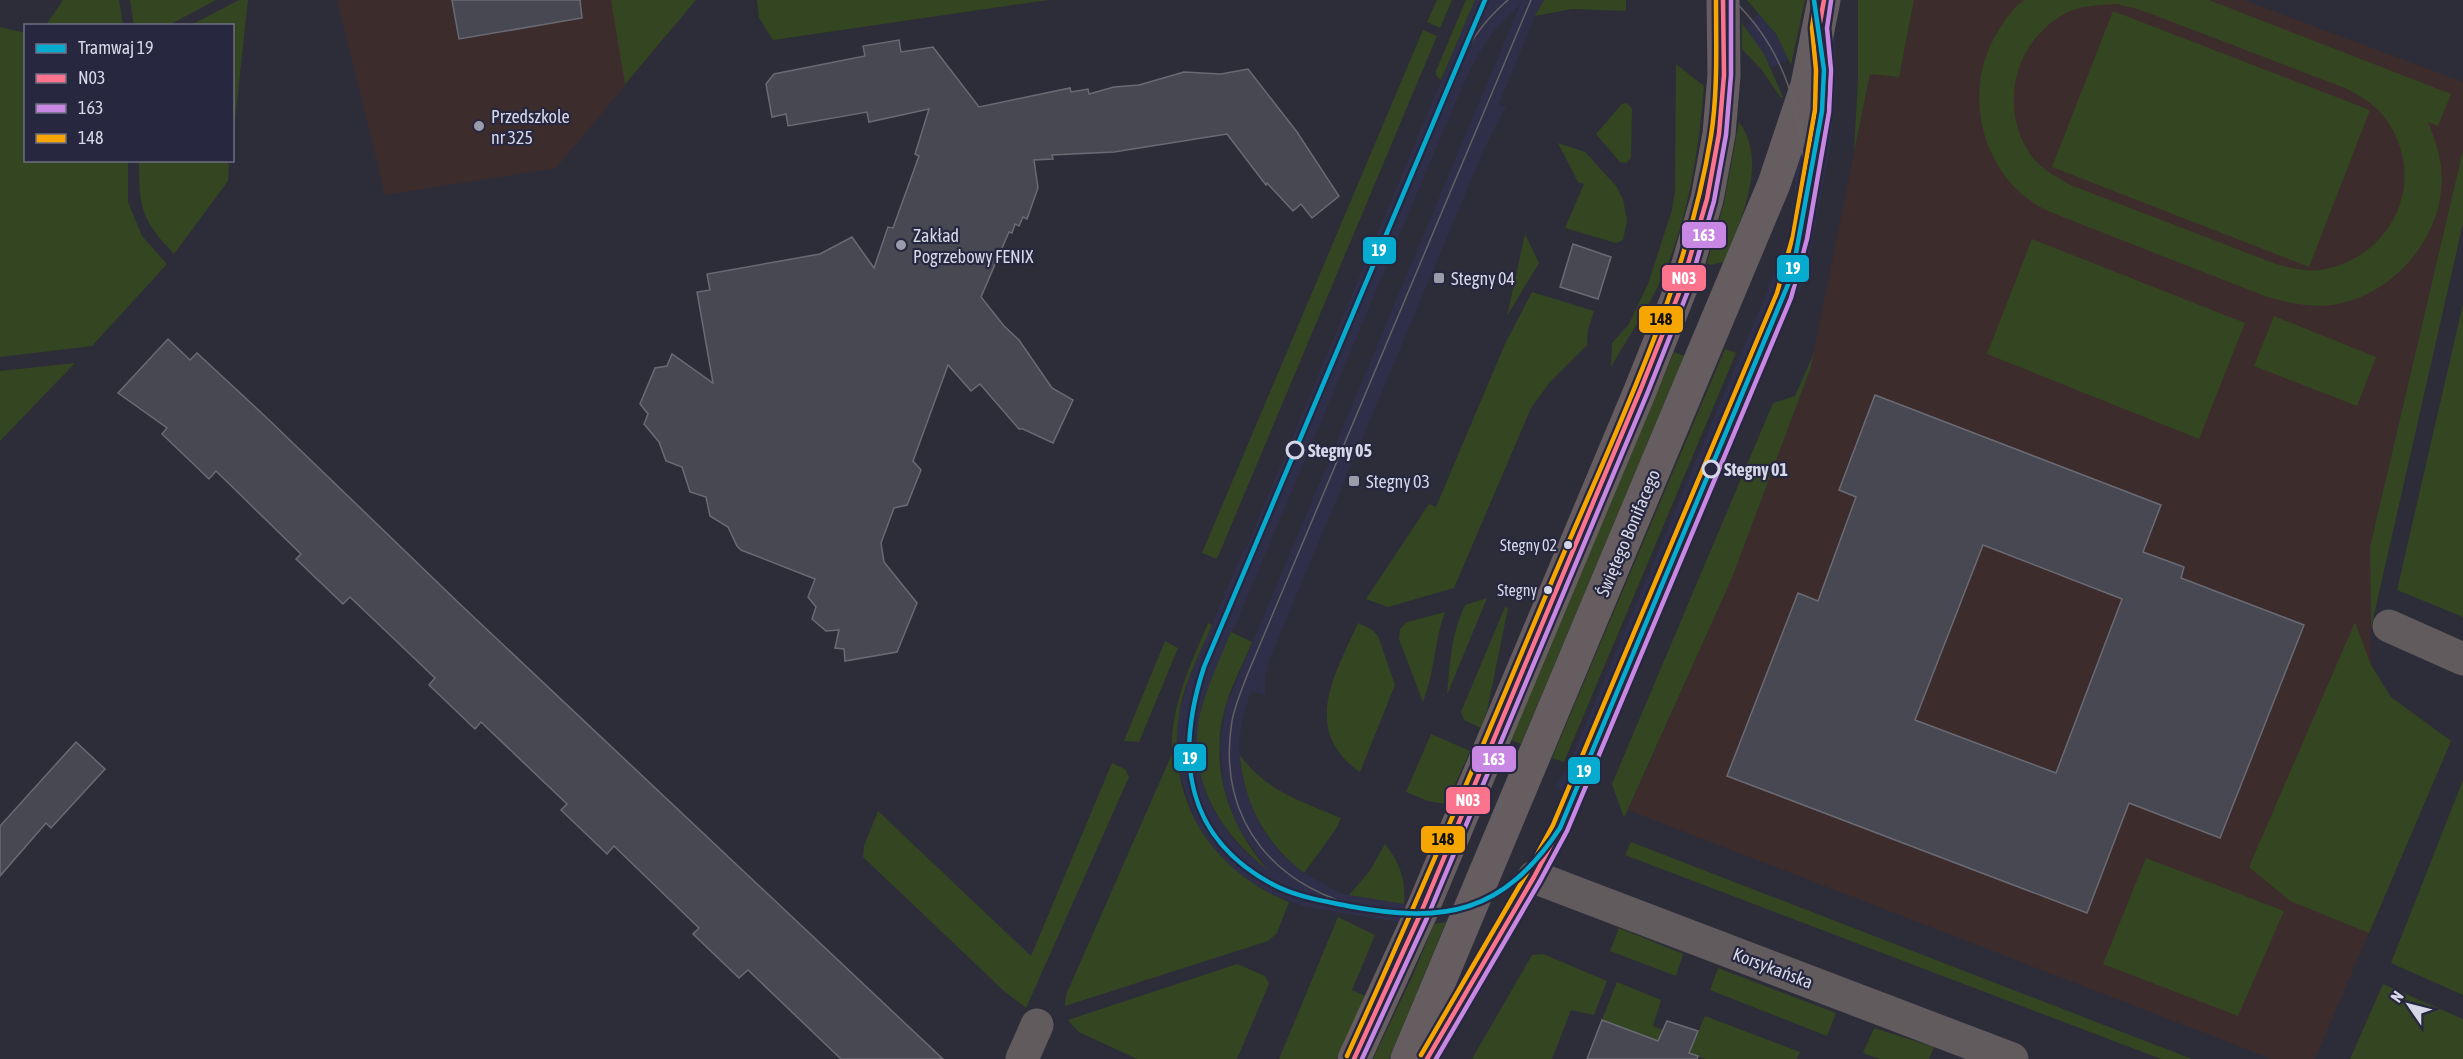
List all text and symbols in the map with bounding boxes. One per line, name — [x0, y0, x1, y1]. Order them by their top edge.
legend — [24, 24, 234, 162]
text: Tramwaj 19 — [78, 37, 154, 58]
text: N03 — [78, 67, 106, 88]
text: 163 — [78, 97, 103, 118]
place label: Przedszkole nr 325 — [491, 106, 570, 148]
marker: Przedszkole nr 325 — [472, 119, 486, 133]
text: 148 — [78, 127, 103, 148]
line badge: 163 — [1681, 221, 1727, 249]
place label: Zakład Pogrzebowy FENIX — [913, 225, 1034, 267]
text: 163 — [1693, 226, 1715, 244]
line badge: 19 — [1362, 236, 1397, 265]
marker: Zakład Pogrzebowy FENIX — [894, 238, 908, 252]
text: 19 — [1371, 241, 1387, 259]
line badge: 19 — [1776, 254, 1810, 283]
text: 19 — [1785, 259, 1801, 277]
line badge: N03 — [1661, 264, 1707, 292]
place label: Stegny 04 — [1451, 268, 1515, 289]
text: N03 — [1672, 269, 1696, 287]
marker: Stegny 04 — [1432, 271, 1446, 285]
line badge: 148 — [1638, 305, 1684, 334]
text: 148 — [1650, 310, 1673, 328]
place label: Stegny 05 — [1308, 440, 1372, 461]
marker: Stegny 05 — [1286, 441, 1304, 459]
place label: Stegny 01 — [1724, 459, 1788, 480]
marker: Stegny 01 — [1702, 460, 1720, 478]
street label: Świętego Bonifacego — [1592, 466, 1664, 600]
place label: Stegny 03 — [1366, 471, 1430, 492]
marker: Stegny 03 — [1347, 474, 1361, 488]
place label: Stegny 02 — [1500, 536, 1557, 555]
marker: Stegny 02 — [1562, 539, 1574, 551]
place label: Stegny — [1497, 581, 1537, 600]
marker: Stegny — [1542, 584, 1554, 596]
line badge: 19 — [1173, 743, 1207, 772]
line badge: 163 — [1471, 745, 1517, 773]
text: 19 — [1182, 749, 1198, 767]
text: 163 — [1483, 750, 1505, 768]
line badge: 19 — [1567, 756, 1601, 785]
text: 19 — [1576, 762, 1592, 780]
line badge: N03 — [1445, 786, 1491, 815]
text: N03 — [1456, 791, 1480, 809]
line badge: 148 — [1420, 825, 1466, 854]
text: 148 — [1432, 830, 1455, 848]
street label: Korsykańska — [1730, 943, 1816, 993]
north arrow — [2379, 975, 2439, 1035]
text: N — [2387, 987, 2407, 1005]

